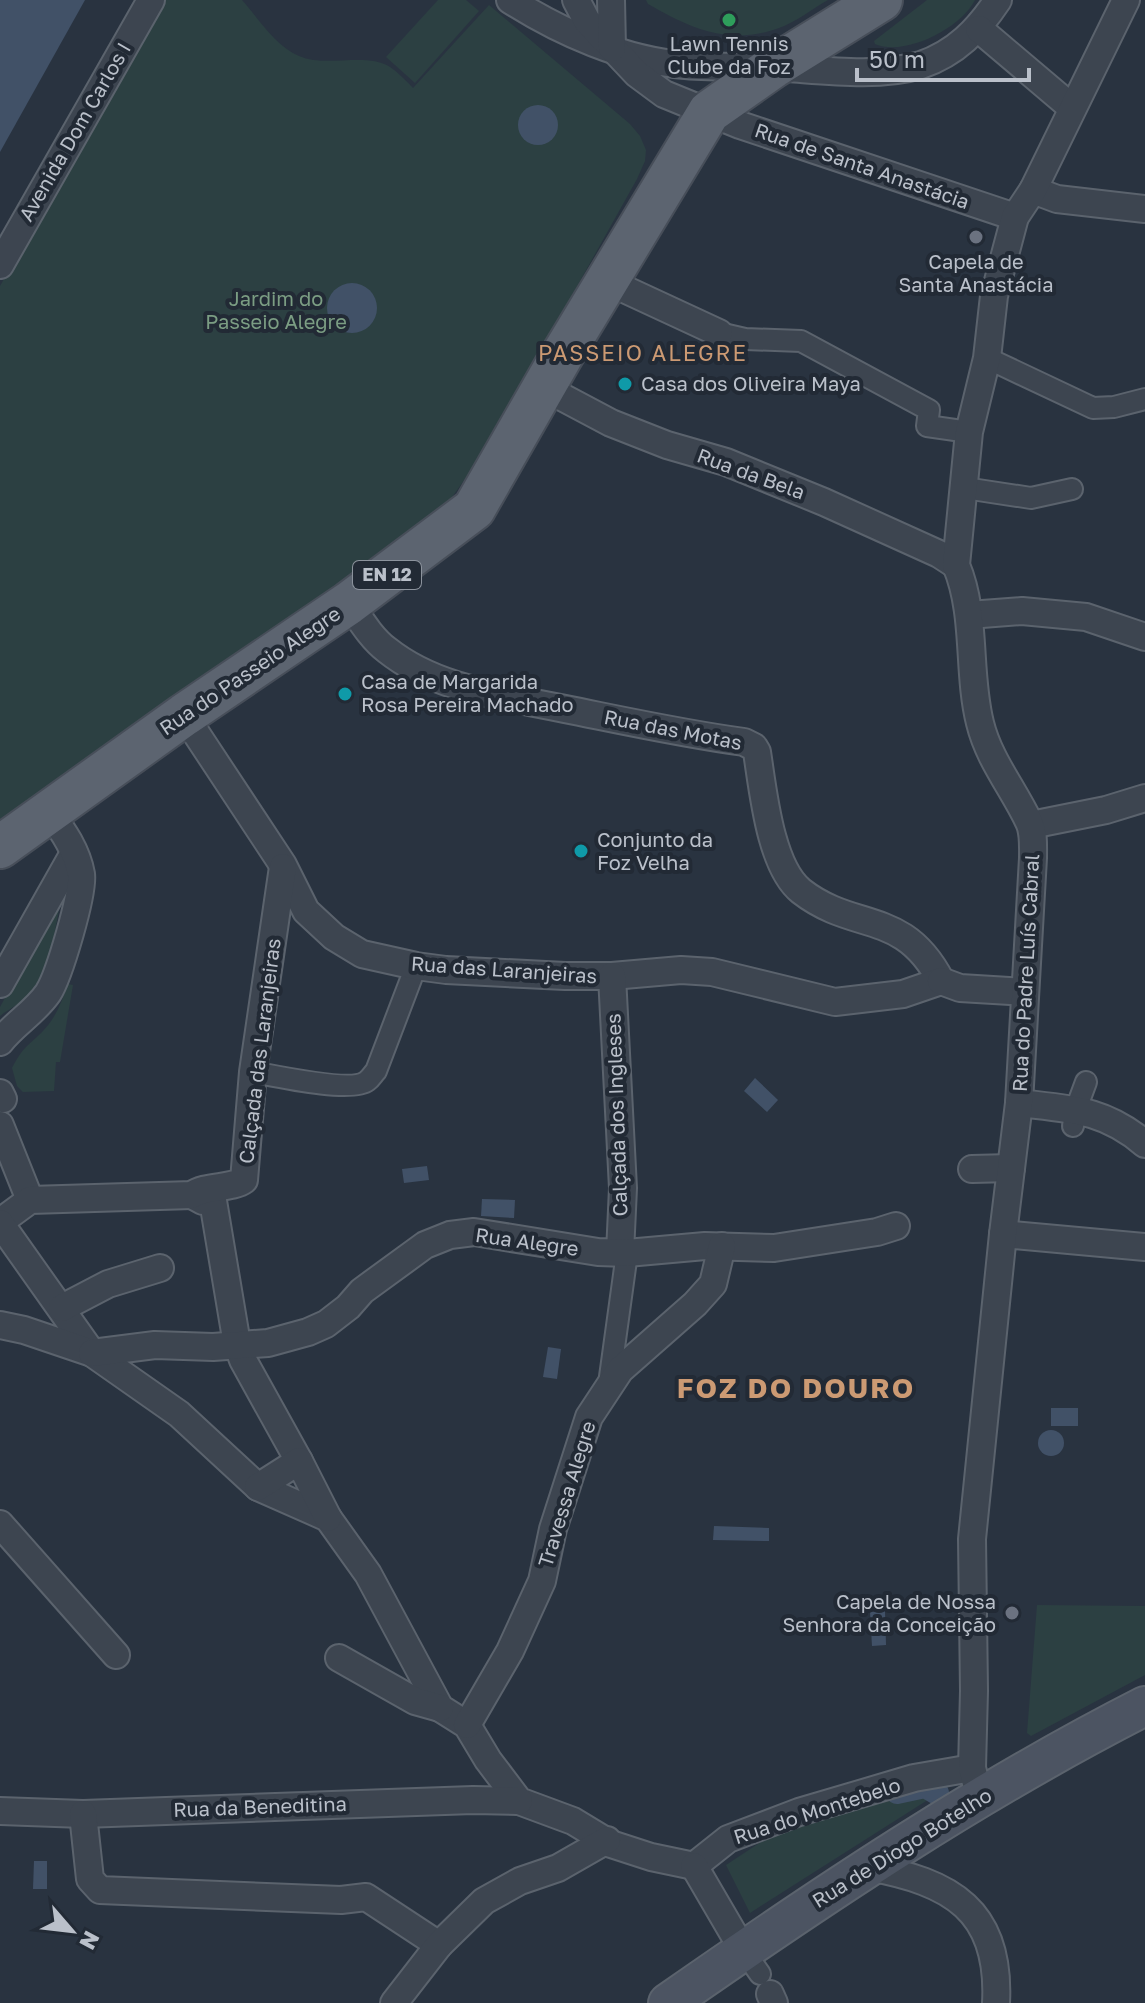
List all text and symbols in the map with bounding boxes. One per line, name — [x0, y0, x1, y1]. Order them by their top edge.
marker: Lawn Tennis Clube da Foz — [720, 11, 738, 29]
place label: Lawn Tennis Clube da Foz — [667, 31, 791, 78]
scale bar — [857, 32, 1029, 82]
street label: Avenida Dom Carlos I — [13, 38, 135, 225]
text: 50 m — [869, 44, 925, 73]
street label: Rua de Santa Anastácia — [752, 117, 973, 213]
marker: Capela de Santa Anastácia — [967, 228, 985, 246]
place label: Capela de Santa Anastácia — [899, 249, 1053, 296]
park label: Jardim do Passeio Alegre — [205, 286, 347, 333]
district label: PASSEIO ALEGRE — [538, 339, 748, 366]
place label: Casa dos Oliveira Maya — [641, 371, 861, 395]
marker: Casa dos Oliveira Maya — [616, 375, 634, 393]
street label: Rua da Bela — [694, 442, 808, 504]
road number: EN 12 — [353, 561, 421, 589]
street label: Rua do Passeio Alegre — [155, 601, 344, 740]
place label: Casa de Margarida Rosa Pereira Machado — [361, 669, 574, 716]
marker: Casa de Margarida Rosa Pereira Machado — [336, 685, 354, 703]
street label: Rua das Motas — [602, 704, 744, 754]
place label: Conjunto da Foz Velha — [597, 827, 713, 874]
marker: Conjunto da Foz Velha — [572, 842, 590, 860]
street label: Rua do Padre Luís Cabral — [1007, 853, 1043, 1092]
street label: Calçada das Laranjeiras — [233, 937, 285, 1165]
street label: Rua das Laranjeiras — [410, 951, 598, 987]
street label: Calçada dos Ingleses — [600, 1013, 632, 1217]
street label: Rua Alegre — [474, 1222, 580, 1260]
district label: FOZ DO DOURO — [677, 1371, 915, 1404]
street label: Travessa Alegre — [532, 1418, 600, 1570]
place label: Capela de Nossa Senhora da Conceição — [783, 1589, 996, 1636]
marker: Capela de Nossa Senhora da Conceição — [1003, 1604, 1021, 1622]
street label: Rua do Montebelo — [730, 1772, 903, 1848]
street label: Rua de Diogo Botelho — [807, 1782, 996, 1912]
street label: Rua da Beneditina — [173, 1791, 347, 1821]
north arrow — [32, 1891, 112, 1971]
text: N — [74, 1927, 106, 1954]

